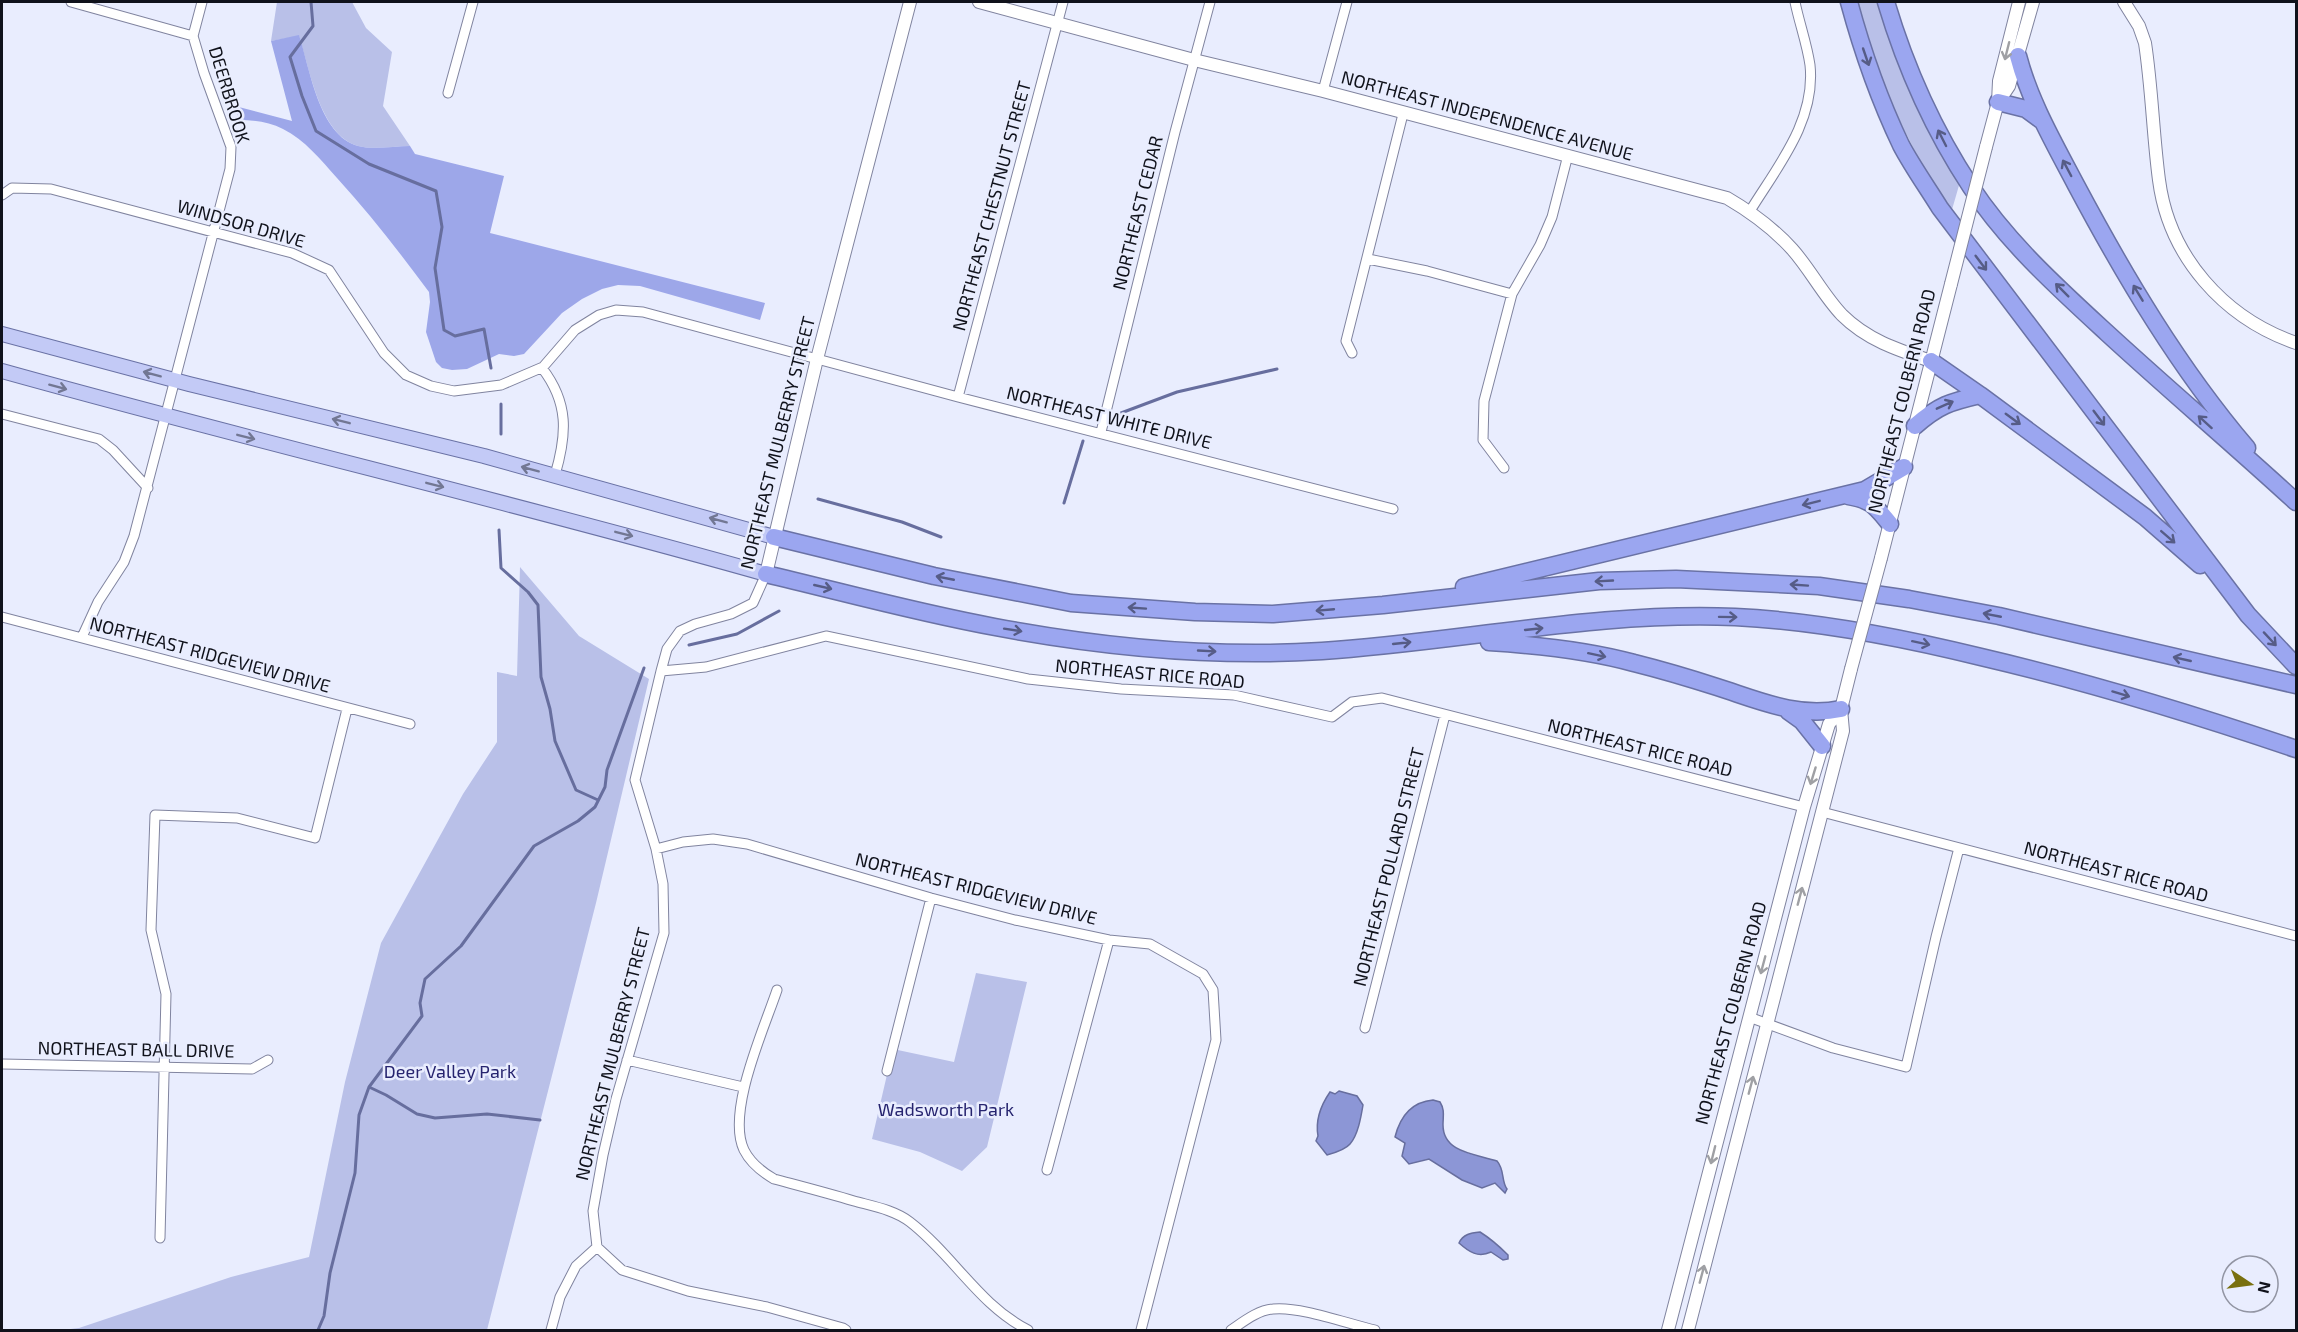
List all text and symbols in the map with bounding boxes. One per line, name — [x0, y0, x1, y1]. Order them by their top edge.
one-way arrow — [2000, 42, 2012, 61]
street label: DEERBROOK — [205, 44, 255, 146]
one-way arrow — [1862, 47, 1873, 66]
street label: NORTHEAST INDEPENDENCE AVENUE — [1339, 65, 1636, 165]
street label: NORTHEAST CHESTNUT STREET — [947, 78, 1035, 333]
one-way arrow — [1935, 129, 1947, 147]
street label: NORTHEAST CEDAR — [1107, 133, 1167, 292]
one-way arrow — [2061, 160, 2073, 177]
street label: WINDSOR DRIVE — [175, 194, 308, 252]
one-way arrow — [1975, 254, 1988, 270]
one-way arrow — [2054, 283, 2069, 298]
one-way arrow — [2131, 284, 2143, 301]
street label: NORTHEAST COLBERN ROAD — [1863, 286, 1940, 515]
street label: NORTHEAST MULBERRY STREET — [735, 313, 819, 572]
one-way arrow — [143, 368, 162, 379]
one-way arrow — [48, 381, 67, 393]
street label: NORTHEAST WHITE DRIVE — [1004, 381, 1214, 453]
one-way arrow — [1935, 399, 1954, 410]
one-way arrow — [2092, 410, 2105, 426]
one-way arrow — [2004, 413, 2020, 425]
one-way arrow — [332, 415, 351, 427]
one-way arrow — [2198, 415, 2213, 429]
one-way arrow — [237, 431, 256, 443]
one-way arrow — [521, 462, 540, 474]
one-way arrow — [425, 480, 444, 492]
one-way arrow — [1802, 497, 1821, 509]
one-way arrow — [709, 514, 728, 525]
one-way arrow — [614, 529, 633, 540]
one-way arrow — [2160, 530, 2175, 544]
one-way arrow — [935, 572, 955, 583]
one-way arrow — [1595, 576, 1615, 587]
one-way arrow — [1790, 579, 1810, 590]
one-way arrow — [813, 582, 832, 594]
one-way arrow — [1128, 602, 1148, 613]
one-way arrow — [1315, 605, 1335, 616]
one-way arrow — [1983, 609, 2002, 620]
street label: NORTHEAST RIDGEVIEW DRIVE — [88, 611, 333, 697]
one-way arrow — [1718, 611, 1738, 623]
one-way arrow — [1524, 623, 1544, 634]
one-way arrow — [1003, 625, 1023, 636]
one-way arrow — [2263, 631, 2277, 646]
one-way arrow — [1391, 637, 1411, 648]
one-way arrow — [1911, 638, 1931, 649]
one-way arrow — [1197, 646, 1217, 657]
one-way arrow — [1587, 649, 1606, 661]
one-way arrow — [2172, 653, 2191, 665]
street label: NORTHEAST RICE ROAD — [1054, 654, 1246, 692]
one-way arrow — [2111, 689, 2130, 700]
street label: NORTHEAST RICE ROAD — [1545, 713, 1735, 781]
street label: NORTHEAST POLLARD STREET — [1348, 745, 1429, 988]
one-way arrow — [1807, 767, 1818, 786]
street label: NORTHEAST RICE ROAD — [2022, 836, 2211, 906]
street label: NORTHEAST RIDGEVIEW DRIVE — [853, 847, 1099, 929]
one-way arrow — [1795, 887, 1807, 906]
street label: NORTHEAST COLBERN ROAD — [1690, 899, 1770, 1127]
street label: NORTHEAST MULBERRY STREET — [570, 924, 654, 1183]
one-way arrow — [1756, 955, 1768, 974]
street label: NORTHEAST BALL DRIVE — [37, 1036, 235, 1062]
park label: Deer Valley Park — [384, 1060, 516, 1082]
one-way arrow — [1746, 1076, 1758, 1095]
park label: Wadsworth Park — [878, 1098, 1014, 1120]
one-way arrow — [1707, 1146, 1718, 1165]
north arrow — [2220, 1254, 2280, 1314]
one-way arrow — [1697, 1265, 1709, 1284]
text: N — [2255, 1280, 2276, 1295]

